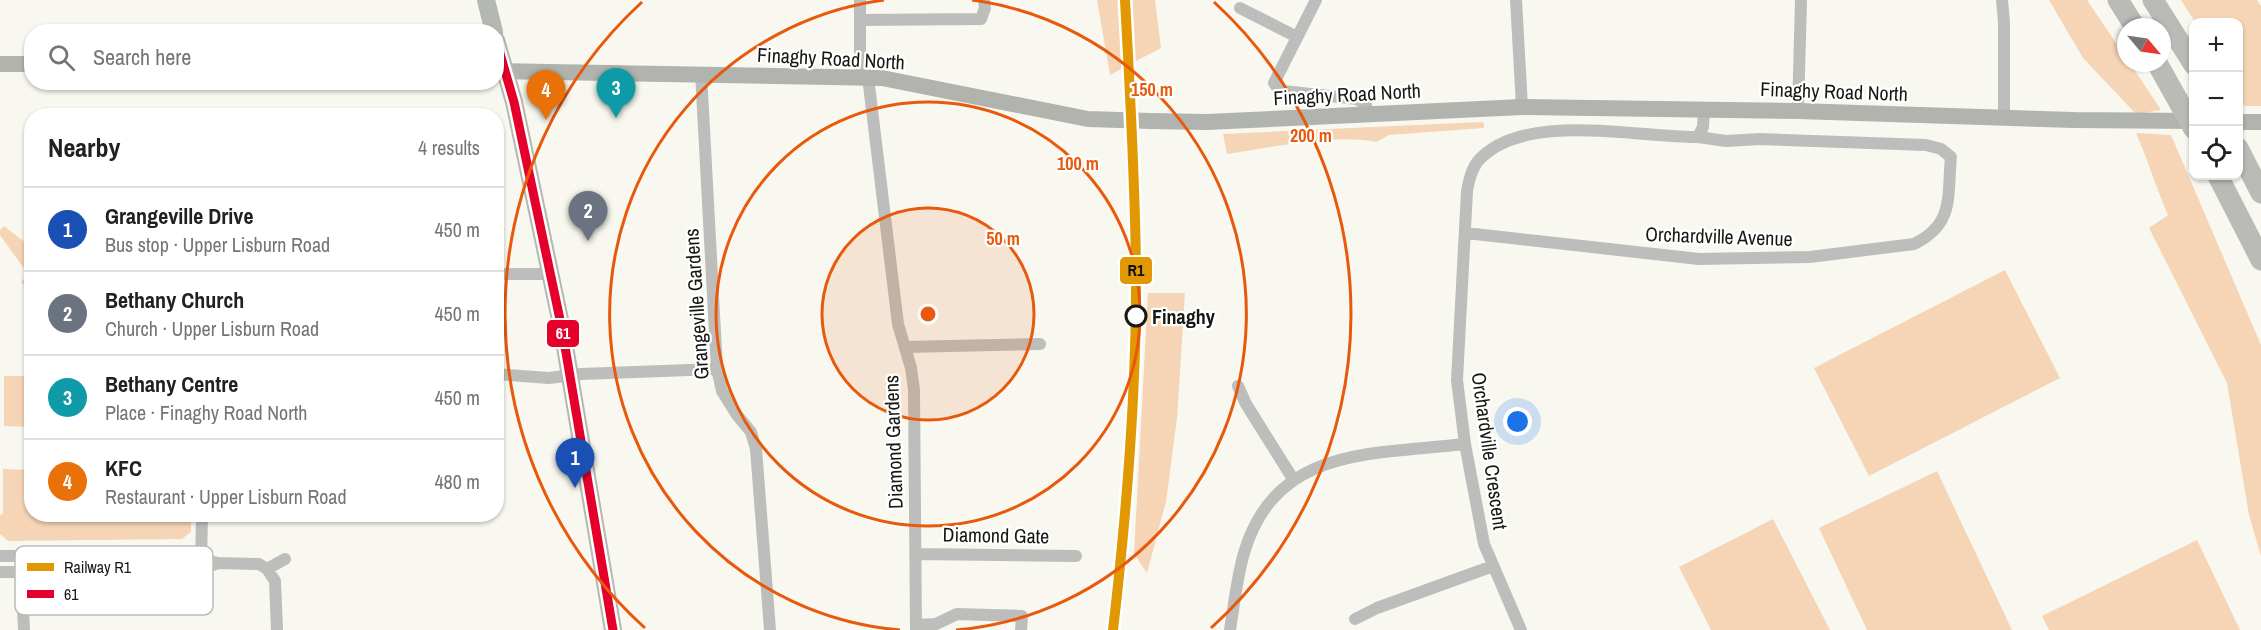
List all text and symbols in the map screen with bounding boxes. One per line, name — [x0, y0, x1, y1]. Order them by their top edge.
north arrow — [2117, 18, 2171, 72]
map controls — [2189, 18, 2243, 180]
button: + — [2189, 18, 2243, 72]
search box — [24, 24, 504, 90]
icon: search — [45, 41, 78, 74]
street label: Finaghy Road North — [757, 41, 905, 75]
text: Search here — [93, 42, 191, 72]
pin: 3 — [596, 68, 636, 118]
pin: 4 — [526, 70, 566, 120]
button: − — [2189, 72, 2243, 126]
street label: Finaghy Road North — [1760, 75, 1908, 107]
text: 150 m — [1131, 77, 1173, 102]
street label: Finaghy Road North — [1273, 77, 1421, 111]
text: 200 m — [1290, 123, 1332, 148]
button: locate — [2189, 126, 2243, 180]
text: Nearby — [48, 130, 120, 165]
text: 4 results — [418, 134, 480, 161]
text: 100 m — [1057, 151, 1099, 176]
pin: 2 — [568, 192, 608, 241]
text: Grangeville Drive — [105, 201, 253, 231]
text: 1 — [63, 216, 72, 243]
text: 450 m — [434, 216, 480, 243]
street label: Orchardville Avenue — [1645, 220, 1793, 252]
text: 50 m — [986, 226, 1020, 251]
street label: Grangeville Gardens — [677, 228, 715, 380]
text: Bus stop · Upper Lisburn Road — [105, 231, 330, 258]
line badge: R1 — [1119, 256, 1153, 285]
text: R1 — [1128, 259, 1145, 281]
text: Bethany Church — [105, 285, 244, 315]
text: 2 — [63, 300, 72, 327]
text: 450 m — [434, 300, 480, 327]
place label: Finaghy — [1152, 303, 1216, 330]
centre of rings — [918, 304, 938, 324]
marker: Finaghy — [1125, 305, 1147, 327]
text: Church · Upper Lisburn Road — [105, 315, 319, 342]
line badge: 61 — [546, 319, 580, 348]
text: 61 — [556, 322, 571, 344]
text: Bethany Centre — [105, 369, 238, 399]
street label: Orchardville Crescent — [1466, 371, 1514, 532]
street label: Diamond Gardens — [877, 375, 909, 509]
text: 3 — [63, 384, 72, 411]
text: 450 m — [434, 384, 480, 411]
text: Place · Finaghy Road North — [105, 399, 307, 426]
your location — [1503, 407, 1532, 436]
pin: 1 — [556, 438, 594, 488]
text: KFC — [105, 453, 142, 483]
text: 4 — [63, 468, 72, 495]
text: 480 m — [434, 468, 480, 495]
text: Restaurant · Upper Lisburn Road — [105, 483, 347, 510]
street label: Diamond Gate — [942, 521, 1050, 549]
legend — [15, 546, 213, 615]
text: Railway R1 — [64, 556, 132, 578]
text: 61 — [64, 583, 79, 605]

